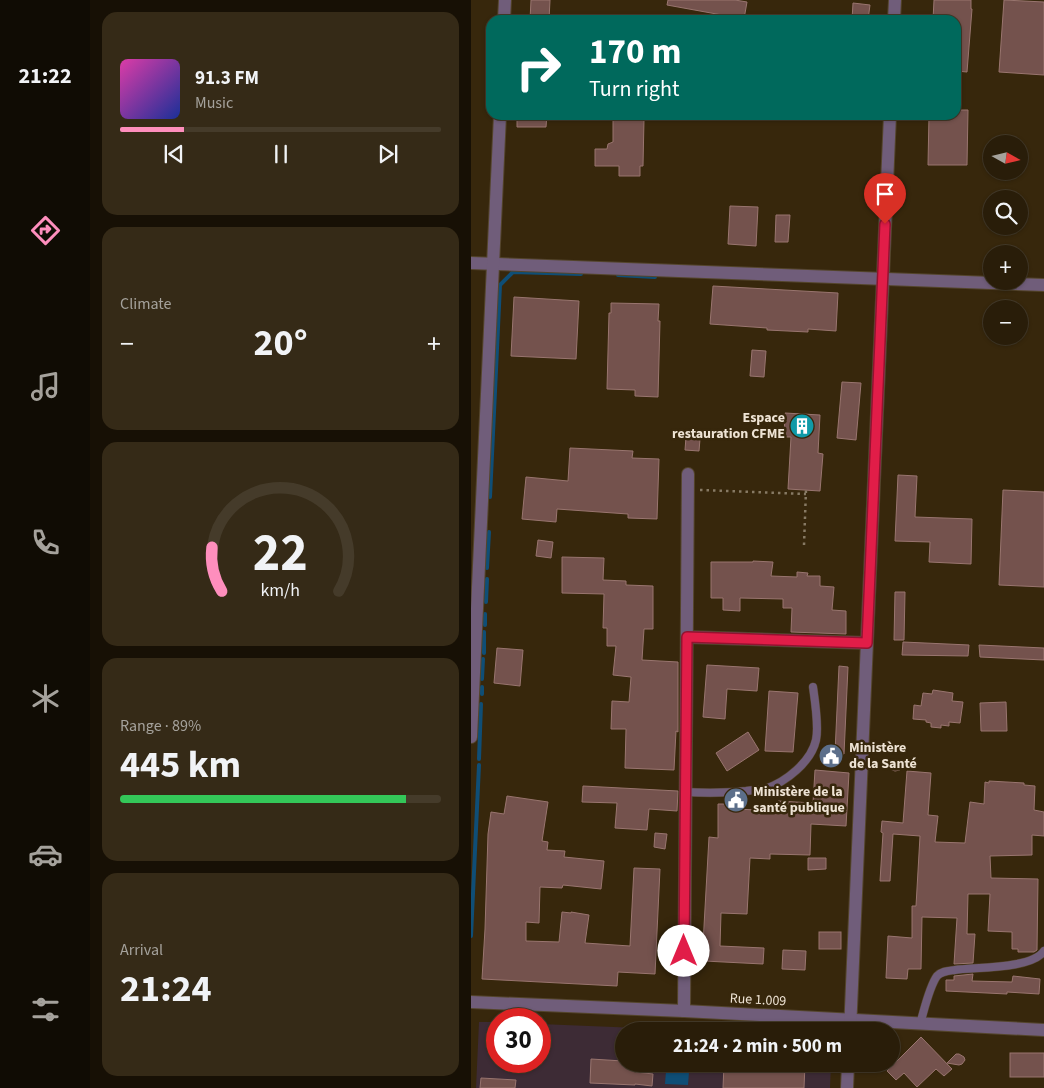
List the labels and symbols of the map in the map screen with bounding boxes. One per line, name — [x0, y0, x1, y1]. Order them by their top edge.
north arrow — [983, 135, 1029, 180]
pin — [864, 173, 906, 224]
place label: Espace restauration CFME — [672, 408, 785, 444]
building icon: Espace restauration CFME — [789, 413, 815, 439]
place label: Ministère de la Santé — [849, 738, 917, 774]
public building icon: Ministère de la Santé — [818, 743, 844, 769]
place label: Ministère de la santé publique — [753, 782, 845, 818]
public building icon: Ministère de la santé publique — [723, 787, 749, 813]
position arrow — [657, 924, 709, 976]
street label: Rue 1.009 — [729, 989, 787, 1011]
speed limit sign: 30 — [486, 1008, 551, 1073]

